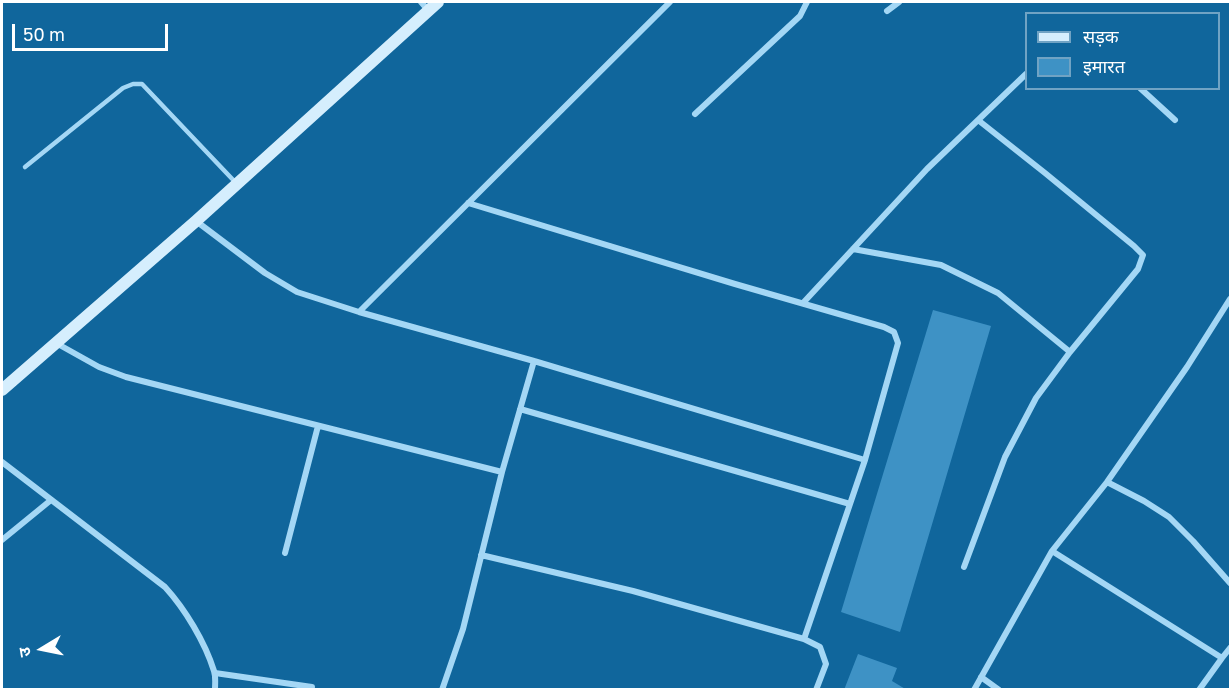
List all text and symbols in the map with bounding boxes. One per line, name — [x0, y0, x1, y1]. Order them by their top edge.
scale bar — [15, 12, 171, 50]
legend — [1025, 12, 1220, 90]
text: 50 m — [23, 23, 65, 45]
text: सड़क — [1083, 25, 1119, 47]
text: इमारत — [1083, 55, 1125, 77]
north arrow — [12, 619, 72, 679]
text: उ — [14, 646, 35, 658]

